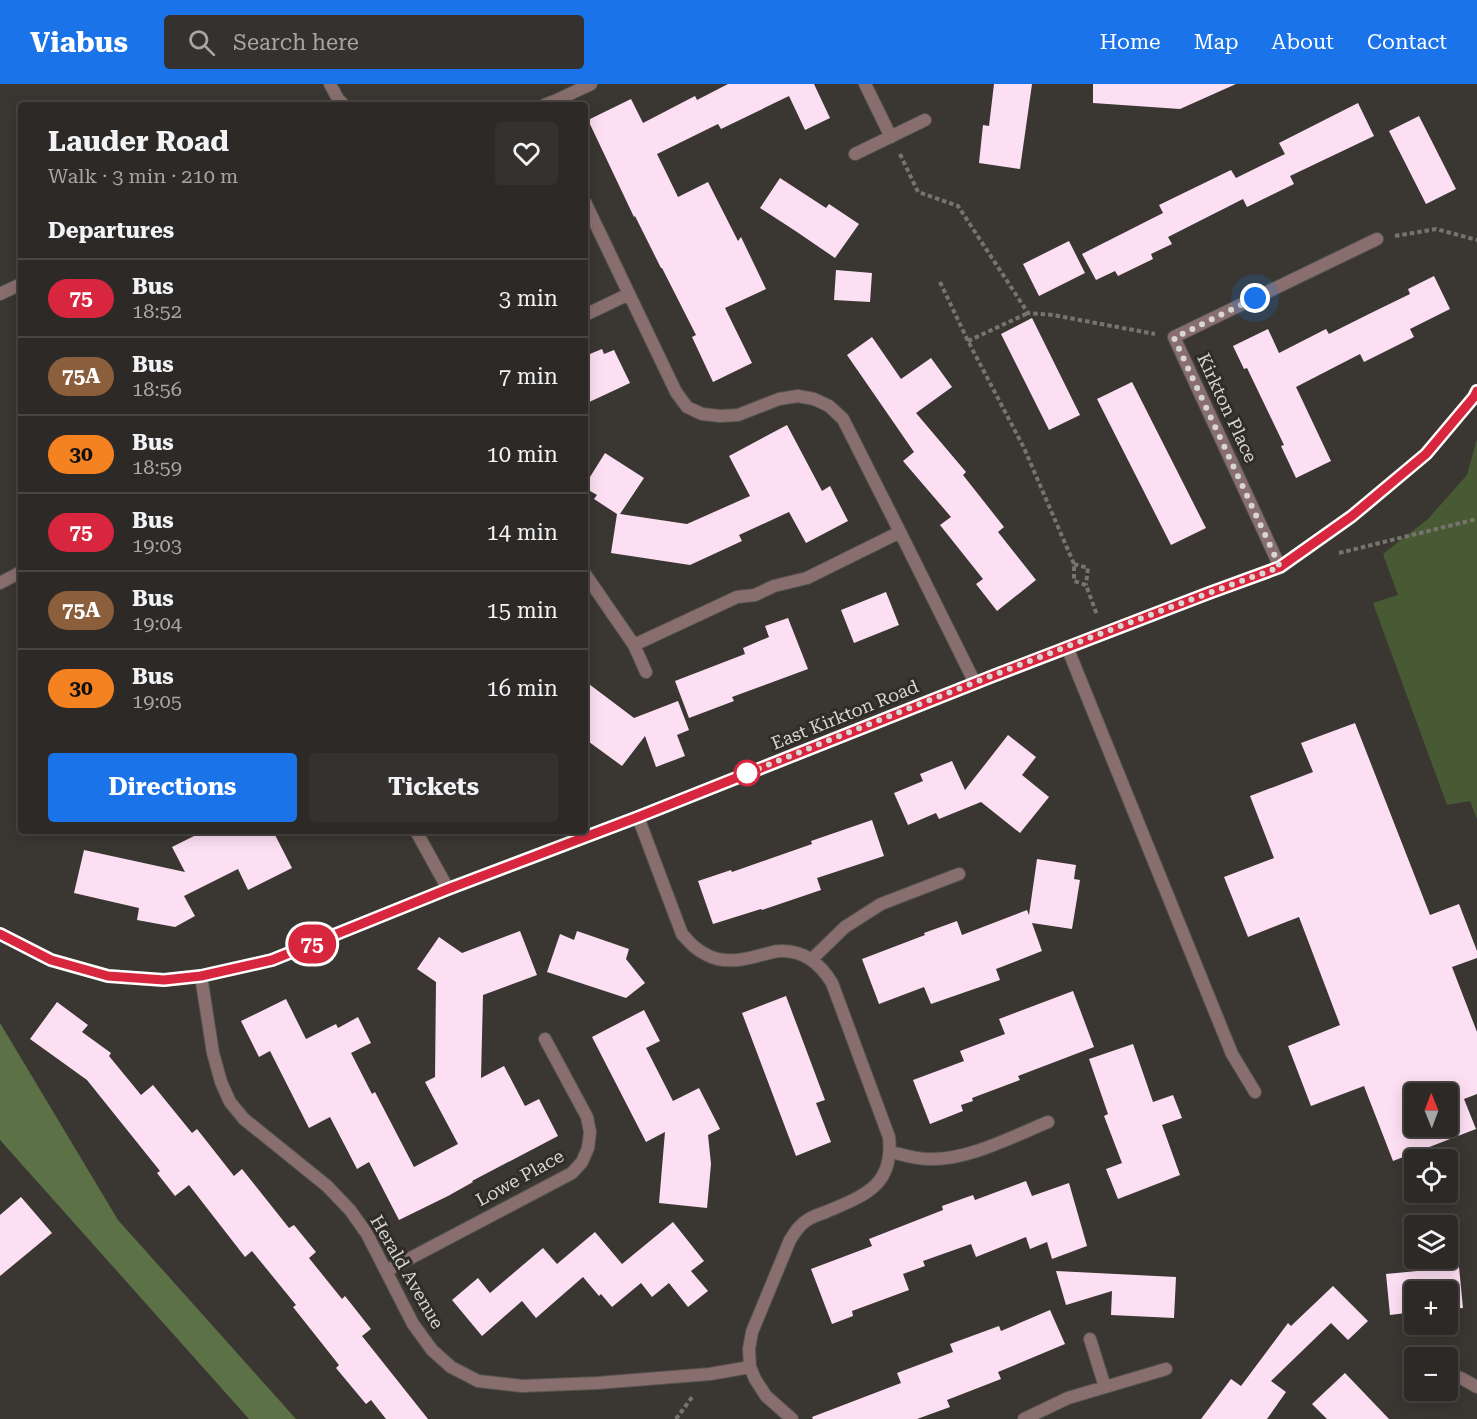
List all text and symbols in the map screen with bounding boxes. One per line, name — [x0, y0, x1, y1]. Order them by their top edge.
search box — [164, 15, 584, 69]
text: Viabus — [30, 26, 128, 59]
icon: search — [185, 26, 218, 59]
text: Search here — [233, 30, 359, 55]
text: Home — [1100, 30, 1161, 54]
text: Map — [1194, 30, 1239, 54]
text: About — [1272, 30, 1334, 54]
text: Contact — [1367, 30, 1447, 54]
button: heart — [495, 122, 558, 185]
text: Lauder Road — [48, 125, 229, 158]
text: Walk · 3 min · 210 m — [48, 164, 238, 188]
text: Departures — [48, 218, 174, 243]
text: Bus — [132, 274, 174, 299]
your location — [1240, 283, 1270, 313]
text: 75 — [69, 286, 93, 310]
text: 3 min — [499, 286, 558, 311]
text: 18:52 — [132, 299, 182, 323]
street label: Kirkton Place — [1193, 350, 1262, 466]
text: Bus — [132, 352, 174, 377]
text: 75A — [62, 364, 100, 388]
text: 7 min — [499, 364, 558, 389]
text: 18:56 — [132, 377, 182, 401]
text: Bus — [132, 430, 174, 455]
text: 30 — [69, 442, 93, 466]
text: 10 min — [487, 442, 558, 467]
text: 18:59 — [132, 455, 182, 479]
text: Bus — [132, 508, 174, 533]
text: 75 — [69, 520, 93, 544]
text: 14 min — [487, 520, 558, 545]
text: 19:03 — [132, 533, 182, 557]
text: Bus — [132, 586, 174, 611]
text: 75A — [62, 598, 100, 622]
text: 15 min — [487, 598, 558, 623]
text: 19:04 — [132, 611, 182, 635]
text: Bus — [132, 664, 174, 689]
street label: East Kirkton Road — [768, 675, 922, 754]
text: 30 — [69, 676, 93, 700]
text: 16 min — [487, 676, 558, 701]
text: 19:05 — [132, 689, 182, 713]
button: Directions — [48, 753, 297, 822]
button: Tickets — [309, 753, 558, 822]
unlabelled marker — [734, 760, 760, 786]
line badge: 75 — [285, 924, 339, 964]
text: 75 — [300, 932, 324, 956]
north arrow — [1404, 1083, 1458, 1137]
map controls — [1404, 1083, 1458, 1401]
street label: Lowe Place — [472, 1145, 568, 1210]
button: locate — [1404, 1149, 1458, 1203]
street label: Herald Avenue — [366, 1211, 449, 1332]
button: layers — [1404, 1215, 1458, 1269]
button: + — [1404, 1281, 1458, 1335]
button: − — [1404, 1347, 1458, 1401]

